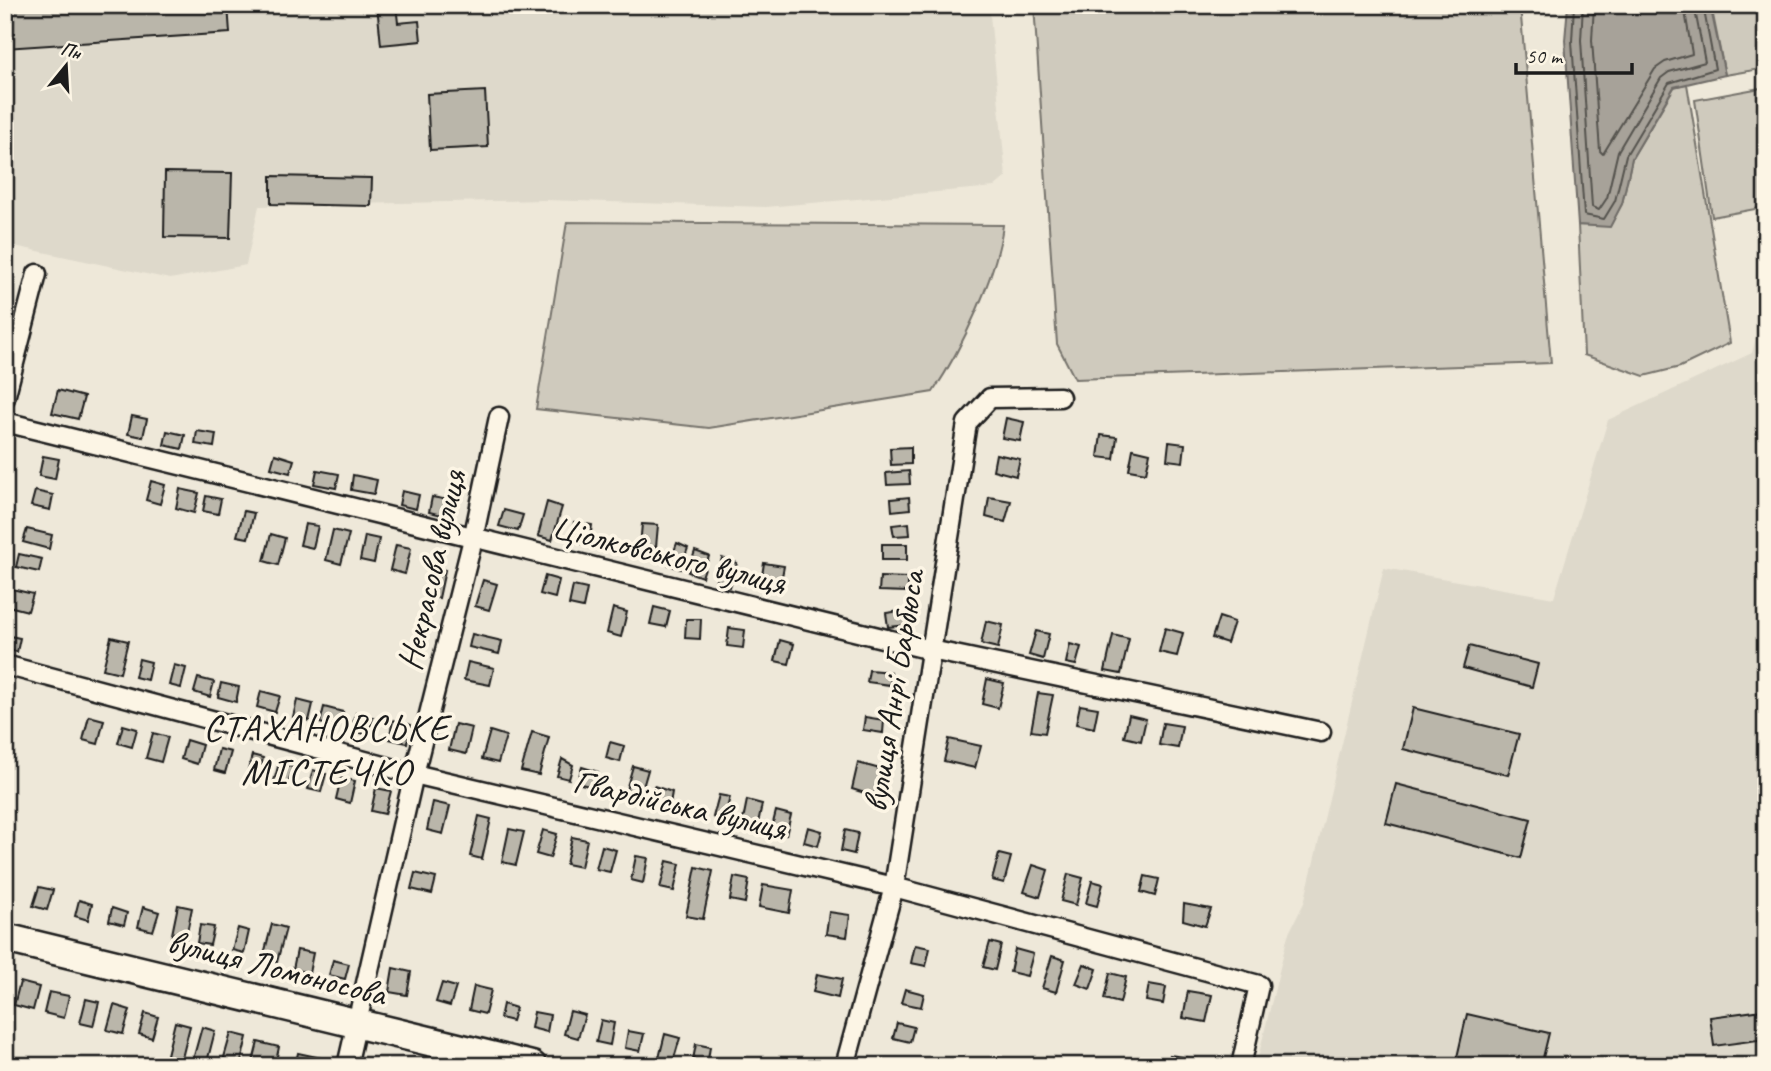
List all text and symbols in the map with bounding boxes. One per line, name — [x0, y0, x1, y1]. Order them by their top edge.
north arrow — [32, 32, 102, 102]
scale bar — [1516, 32, 1631, 76]
text: Пн — [58, 36, 86, 66]
text: 50 m — [1526, 43, 1564, 69]
street label: Некрасова вулиця — [387, 464, 477, 675]
street label: Ціолковського вулиця — [547, 504, 792, 606]
street label: вулиця Анрі Барбюса — [852, 565, 935, 815]
district label: СТАХАНОВСЬКЕ МІСТЕЧКО — [203, 704, 453, 795]
street label: Гвардійська вулиця — [569, 758, 792, 851]
street label: вулиця Ломоносова — [163, 919, 392, 1017]

